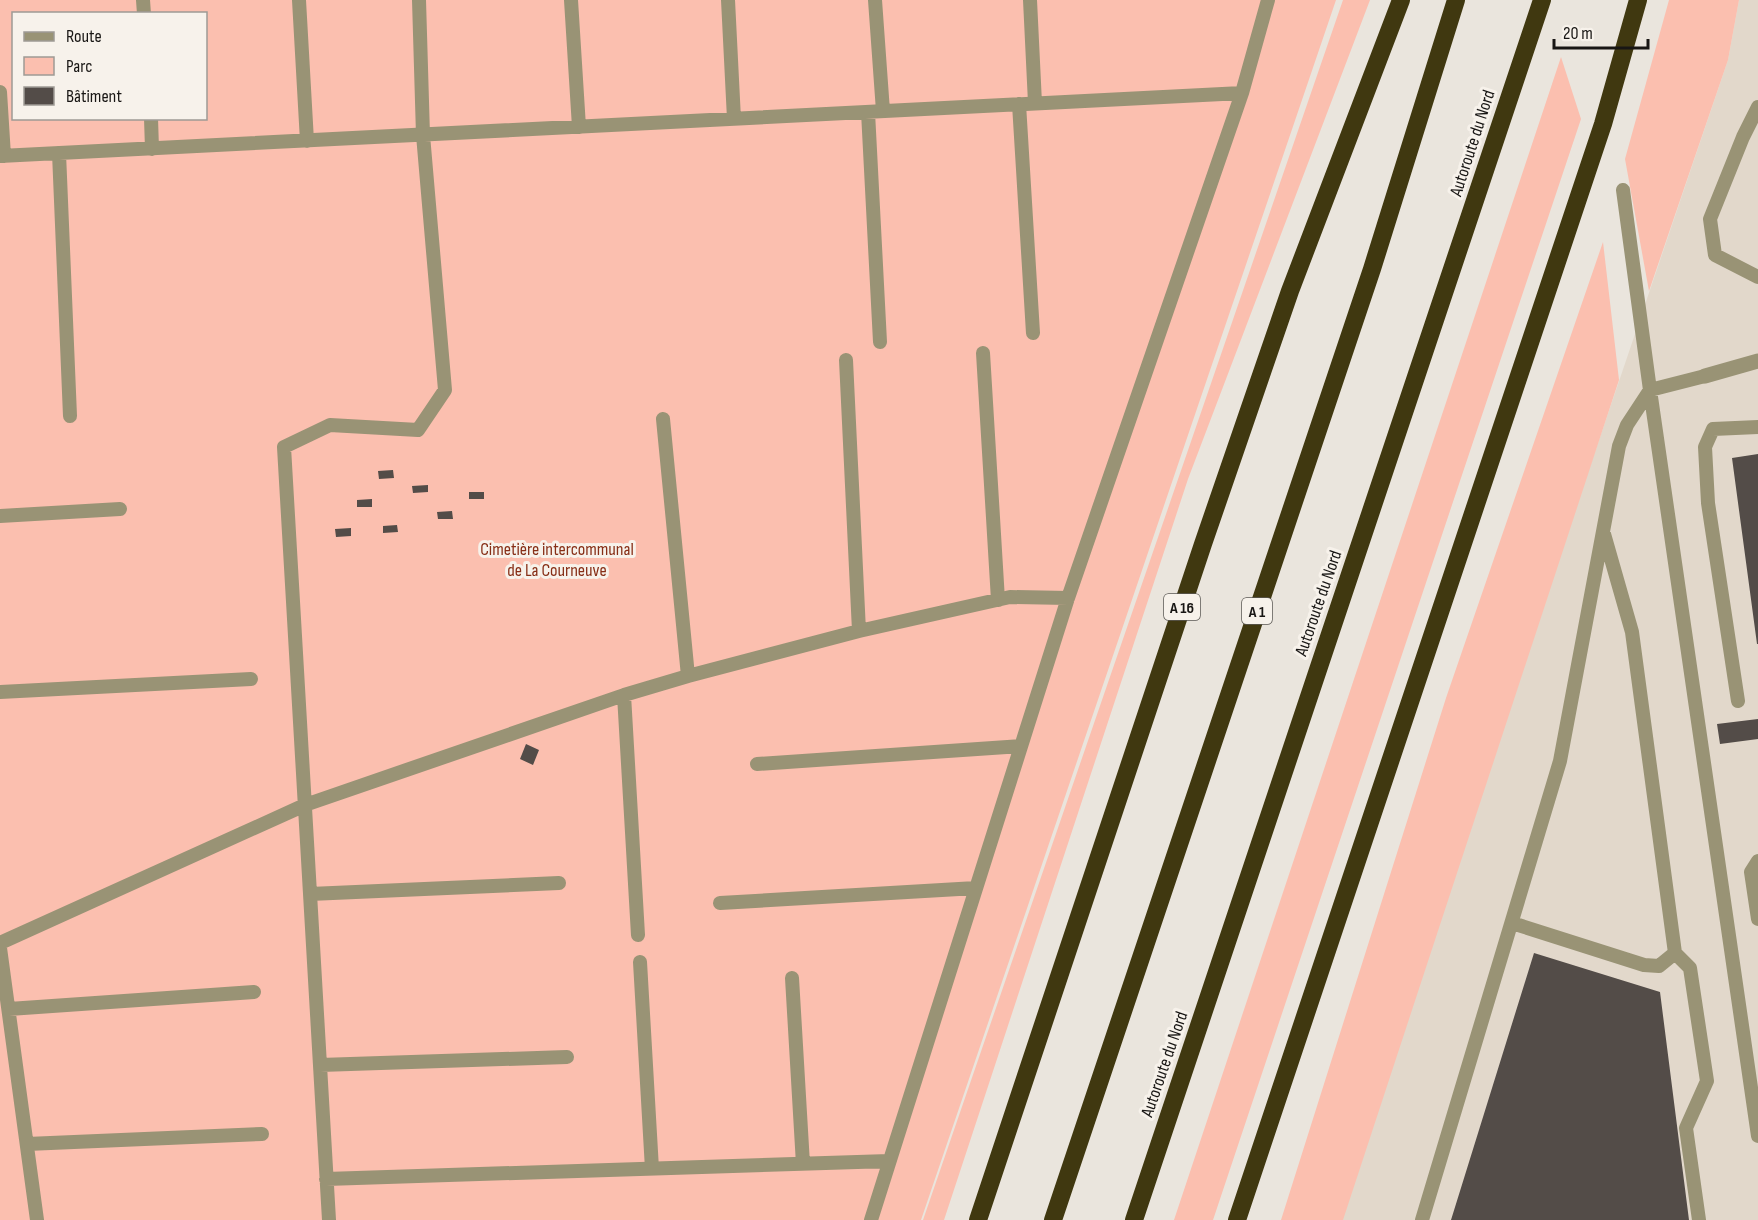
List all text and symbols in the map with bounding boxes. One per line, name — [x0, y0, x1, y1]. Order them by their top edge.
legend — [12, 12, 207, 120]
scale bar — [1554, 12, 1648, 50]
text: 20 m — [1563, 23, 1593, 44]
text: Route — [66, 26, 102, 47]
text: Parc — [66, 56, 92, 77]
text: Bâtiment — [66, 86, 122, 107]
street label: Autoroute du Nord — [1445, 87, 1500, 200]
park label: Cimetière intercommunal de La Courneuve — [480, 539, 634, 581]
street label: Autoroute du Nord — [1290, 548, 1346, 660]
road number: A 16 — [1164, 594, 1200, 620]
road number: A 1 — [1242, 598, 1272, 624]
street label: Autoroute du Nord — [1136, 1009, 1192, 1121]

